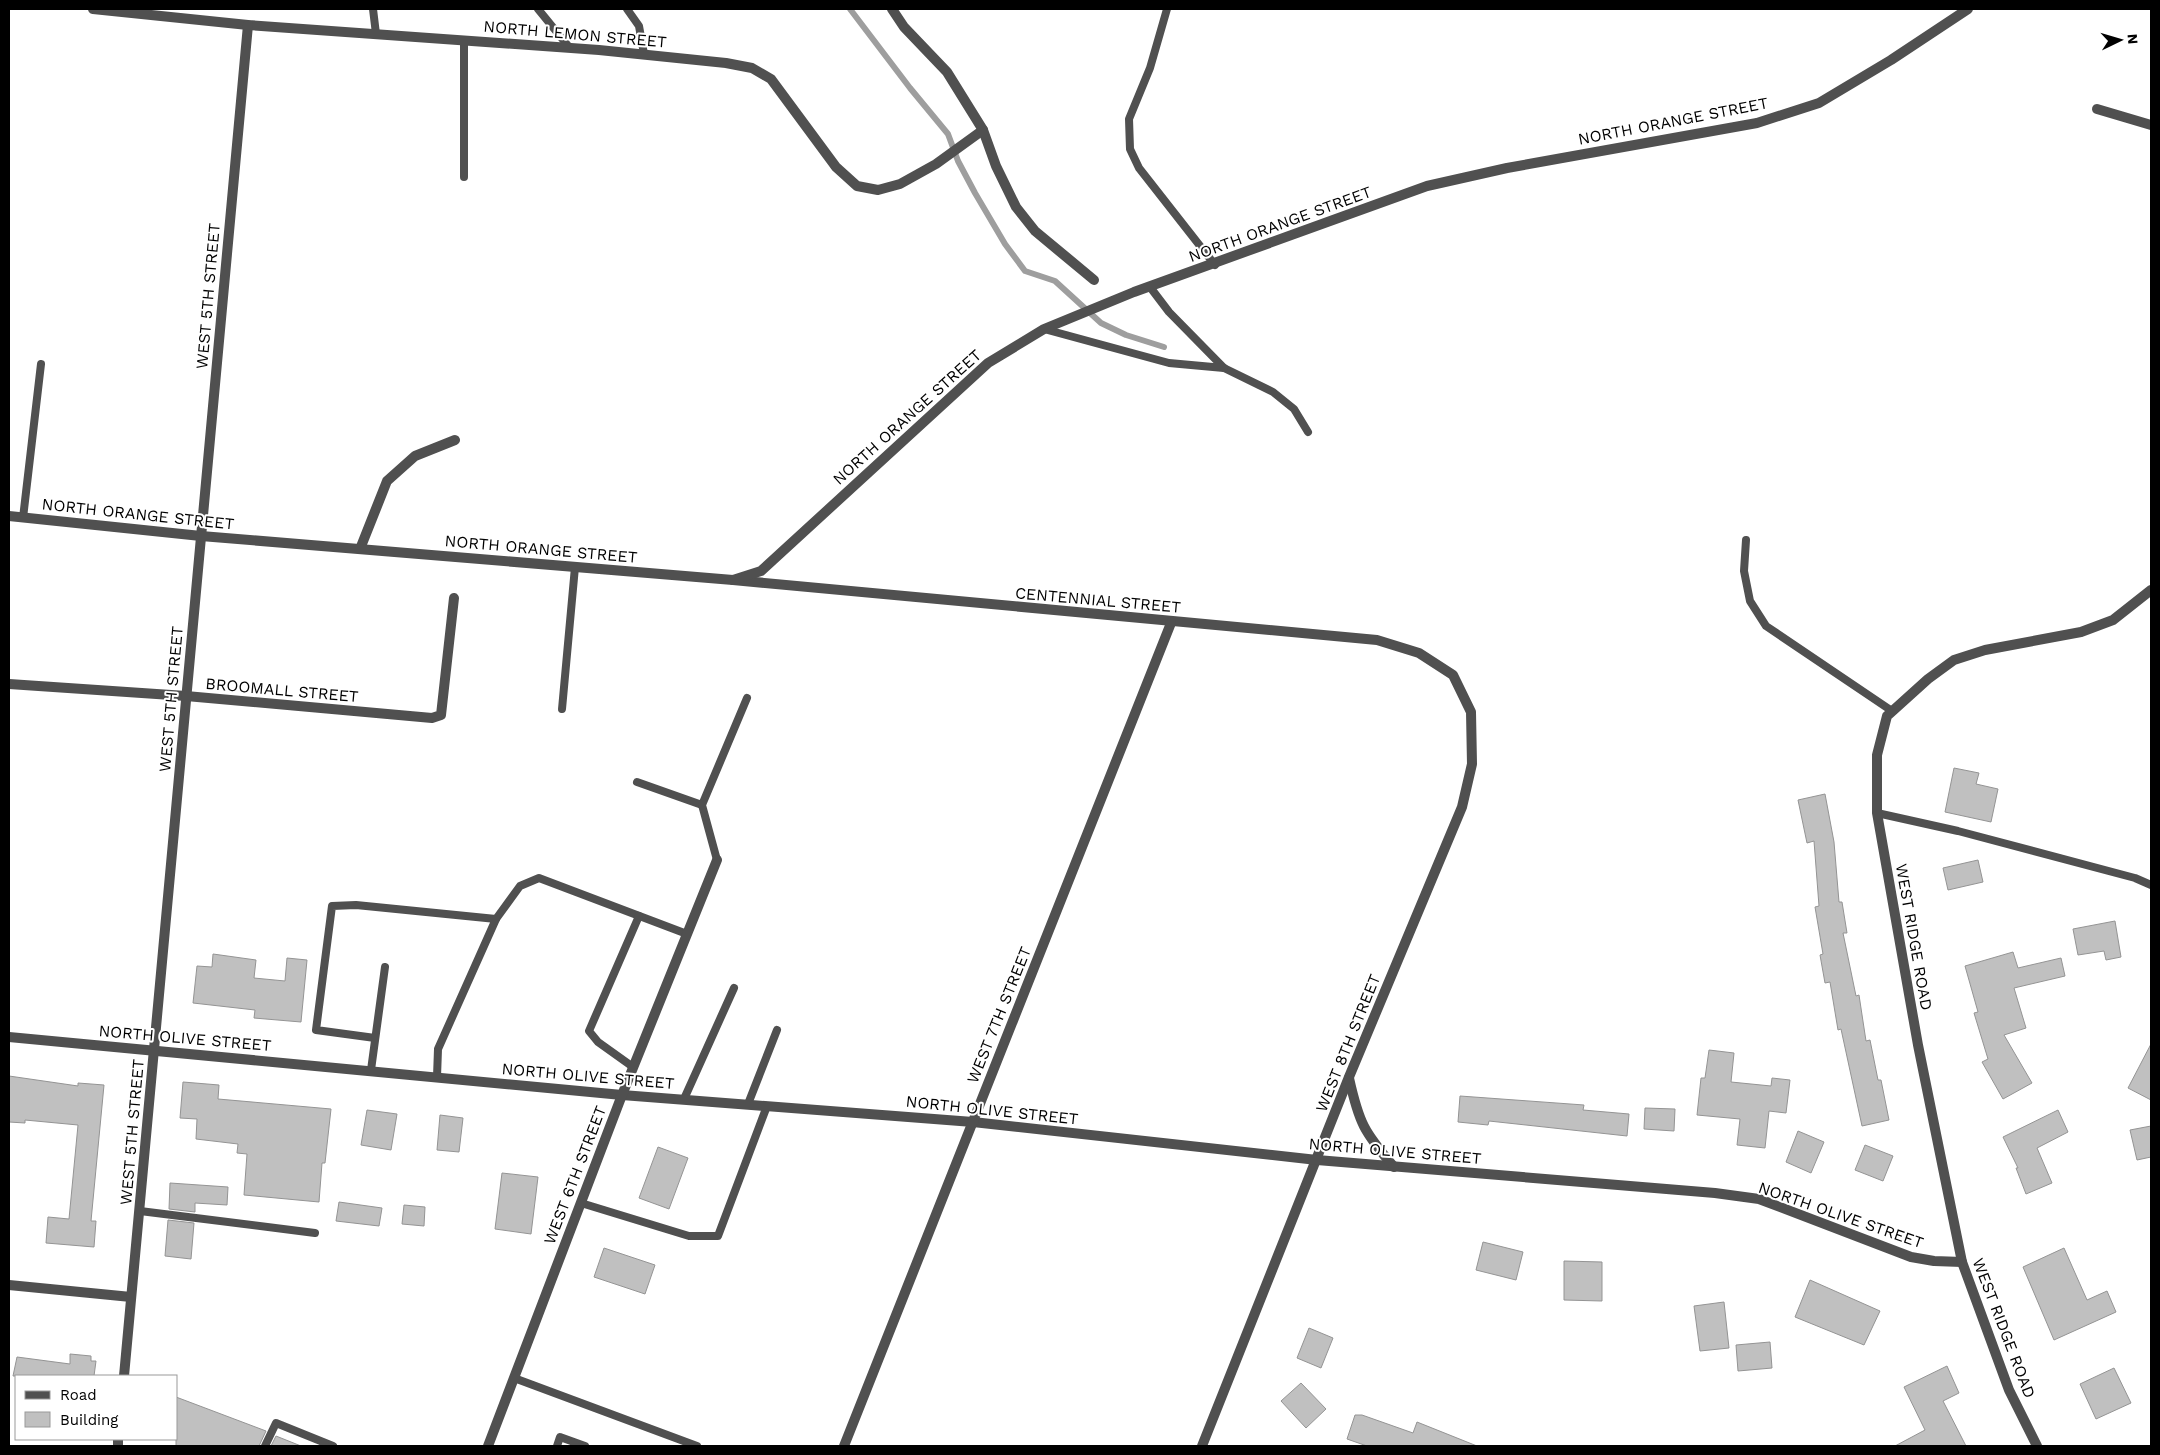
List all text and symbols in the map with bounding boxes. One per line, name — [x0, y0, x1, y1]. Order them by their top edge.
north arrow — [2095, 15, 2145, 65]
street label: NORTH LEMON STREET — [483, 17, 668, 51]
text: N — [2125, 33, 2141, 45]
street label: NORTH ORANGE STREET — [1576, 93, 1770, 149]
street label: NORTH ORANGE STREET — [1186, 182, 1374, 266]
street label: WEST 5TH STREET — [192, 222, 224, 370]
street label: NORTH ORANGE STREET — [829, 345, 985, 489]
street label: NORTH ORANGE STREET — [41, 494, 235, 534]
street label: NORTH ORANGE STREET — [444, 531, 638, 567]
street label: CENTENNIAL STREET — [1014, 583, 1182, 617]
street label: WEST 5TH STREET — [155, 625, 187, 773]
street label: BROOMALL STREET — [205, 674, 360, 706]
street label: WEST RIDGE ROAD — [1892, 862, 1936, 1012]
street label: WEST 7TH STREET — [963, 944, 1035, 1086]
street label: WEST 8TH STREET — [1312, 971, 1384, 1115]
street label: NORTH OLIVE STREET — [98, 1021, 273, 1055]
street label: WEST 5TH STREET — [116, 1058, 148, 1206]
street label: NORTH OLIVE STREET — [501, 1059, 676, 1093]
street label: NORTH OLIVE STREET — [905, 1091, 1080, 1129]
street label: WEST 6TH STREET — [540, 1103, 610, 1247]
street label: NORTH OLIVE STREET — [1308, 1134, 1483, 1168]
street label: NORTH OLIVE STREET — [1756, 1178, 1926, 1252]
street label: WEST RIDGE ROAD — [1969, 1255, 2039, 1401]
legend — [15, 1375, 178, 1440]
text: Road — [60, 1386, 97, 1404]
text: Building — [60, 1411, 118, 1429]

